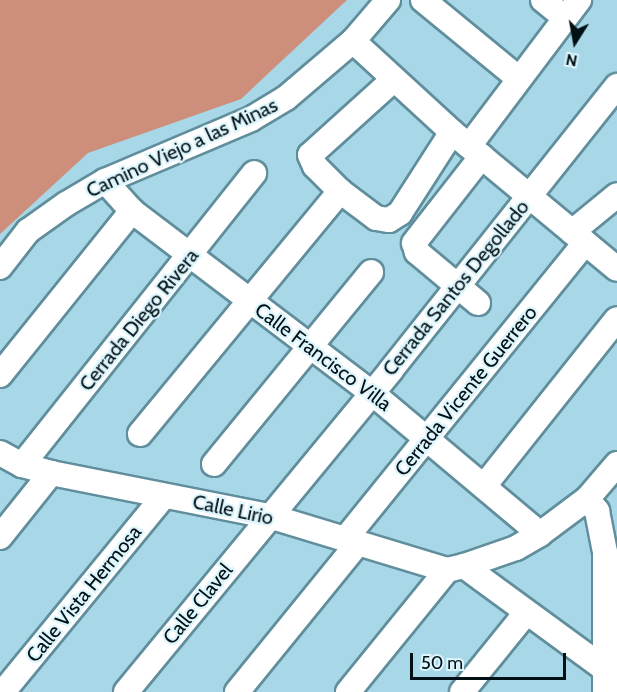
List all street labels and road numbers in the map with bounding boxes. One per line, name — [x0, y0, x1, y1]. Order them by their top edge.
street label: Camino Viejo a las Minas — [83, 93, 281, 203]
street label: Cerrada Santos Degollado — [378, 195, 534, 381]
street label: Cerrada Diego Rivera — [74, 244, 204, 396]
street label: Calle Francisco Villa — [250, 298, 396, 416]
street label: Cerrada Vicente Guerrero — [390, 301, 542, 481]
street label: Calle Lirio — [190, 490, 276, 530]
street label: Calle Vista Hermosa — [21, 521, 147, 667]
street label: Calle Clavel — [158, 559, 238, 649]

